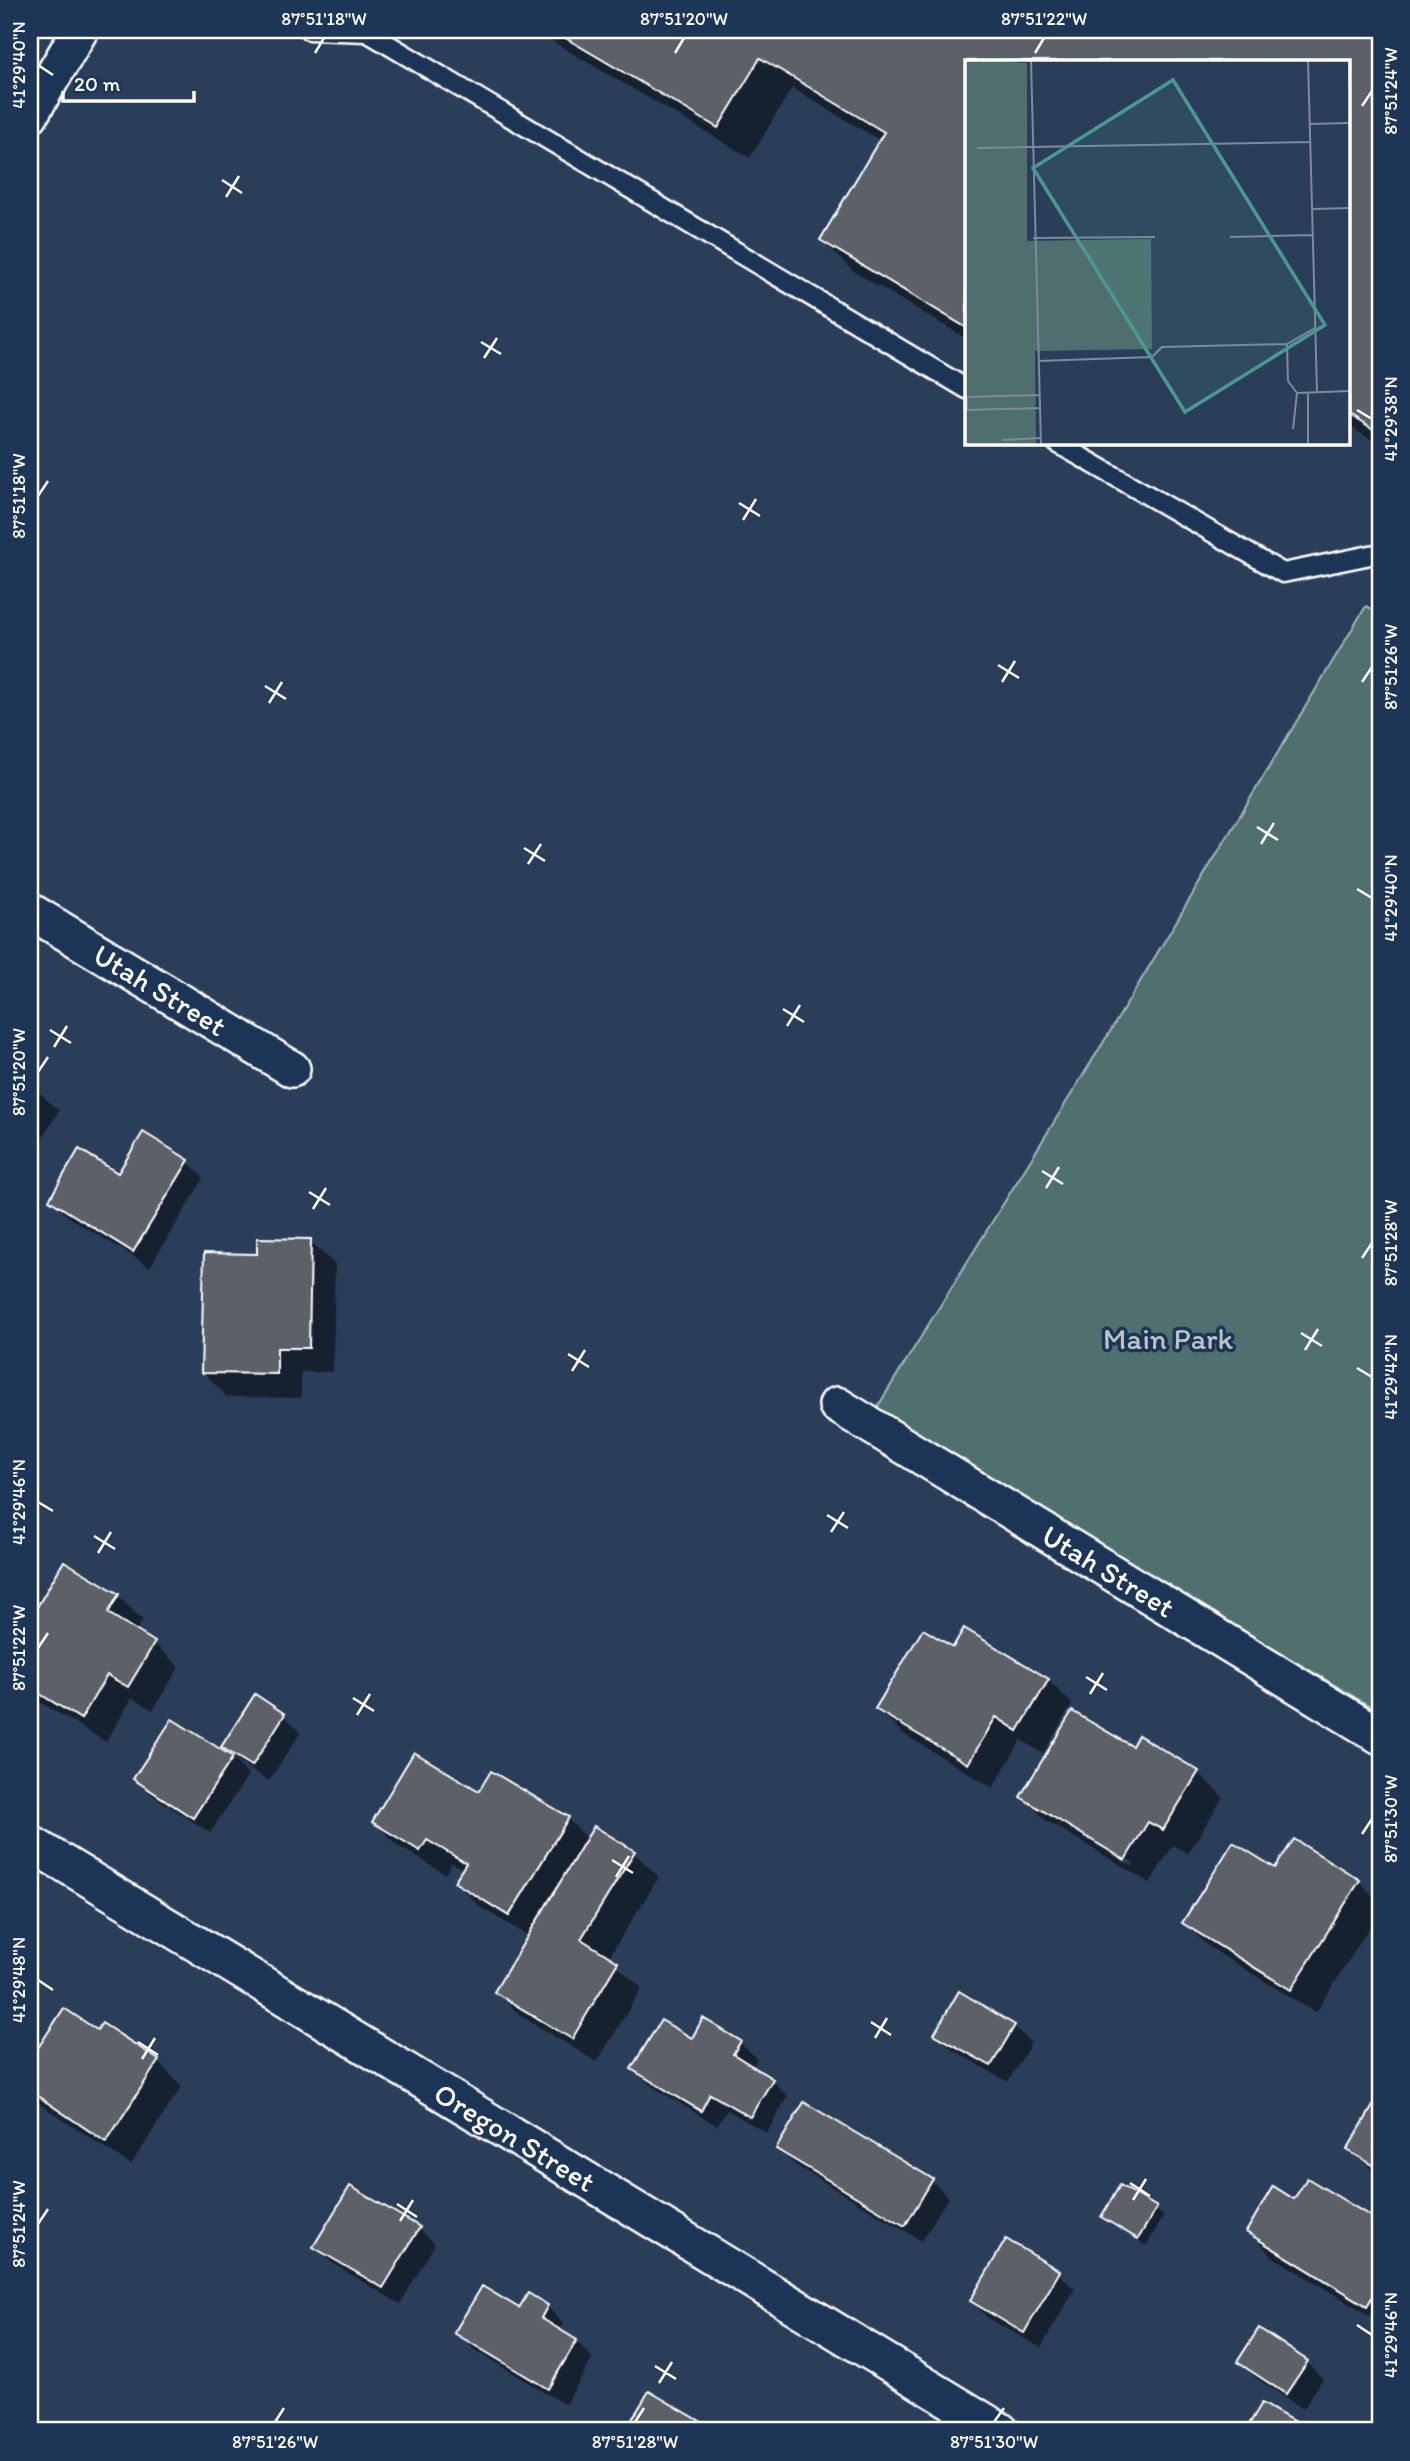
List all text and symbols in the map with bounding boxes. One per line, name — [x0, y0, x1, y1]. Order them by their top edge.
text: 87°51'18"W — [281, 8, 367, 30]
text: 87°51'20"W — [640, 8, 728, 30]
text: 87°51'22"W — [1001, 8, 1087, 30]
text: 41°29'40"N — [8, 21, 30, 109]
text: 87°51'24"W — [1380, 47, 1402, 135]
scale bar — [63, 60, 194, 104]
inset map — [965, 60, 1350, 444]
text: 20 m — [74, 71, 121, 96]
text: 41°29'38"N — [1380, 376, 1402, 462]
text: 87°51'18"W — [8, 453, 30, 539]
text: 87°51'26"W — [1380, 624, 1402, 710]
text: 41°29'40"N — [1380, 854, 1402, 942]
street label: Utah Street — [87, 935, 233, 1044]
text: 87°51'20"W — [8, 1028, 30, 1116]
text: 87°51'28"W — [1380, 1200, 1402, 1286]
park label: Main Park — [1103, 1320, 1234, 1357]
text: 41°29'42"N — [1380, 1334, 1402, 1420]
text: 41°29'46"N — [8, 1459, 30, 1545]
street label: Utah Street — [1035, 1516, 1182, 1625]
text: 87°51'22"W — [8, 1605, 30, 1691]
text: 87°51'30"W — [1380, 1775, 1402, 1863]
text: 41°29'48"N — [8, 1937, 30, 2023]
street label: Oregon Street — [428, 2074, 602, 2200]
text: 87°51'24"W — [8, 2180, 30, 2268]
text: 41°29'46"N — [1380, 2292, 1402, 2378]
text: 87°51'26"W — [232, 2431, 318, 2453]
text: 87°51'28"W — [592, 2431, 678, 2453]
text: 87°51'30"W — [950, 2431, 1038, 2453]

